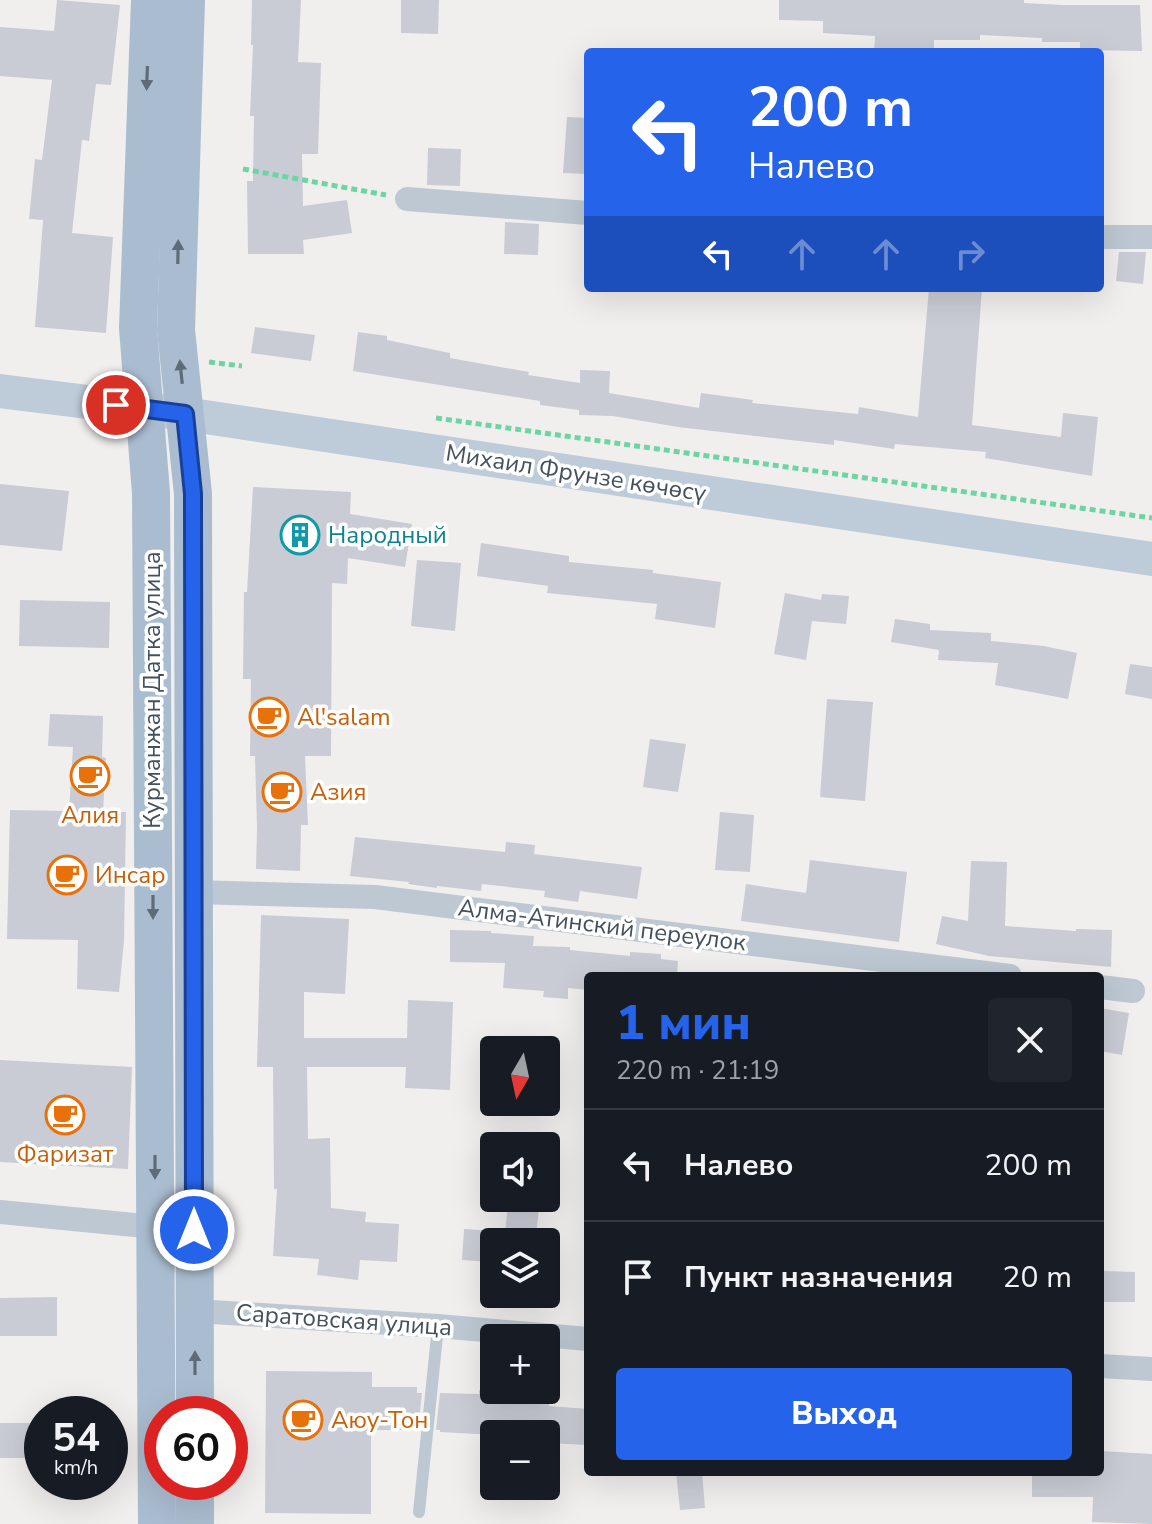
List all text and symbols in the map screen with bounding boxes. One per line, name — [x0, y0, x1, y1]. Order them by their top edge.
one-way arrow — [141, 66, 154, 91]
text: 200 m — [748, 69, 913, 146]
icon: left — [616, 80, 720, 184]
text: Налево — [748, 142, 875, 191]
icon: left — [696, 232, 740, 276]
icon: ahead — [780, 232, 824, 276]
icon: ahead — [864, 232, 908, 276]
icon: right — [948, 232, 992, 276]
one-way arrow — [172, 239, 184, 264]
one-way arrow — [174, 359, 187, 384]
pin — [82, 371, 150, 439]
icon: arrive — [94, 383, 138, 427]
street label: Михаил Фрунзе көчөсү — [444, 437, 709, 509]
building icon: Народный — [279, 514, 321, 556]
place label: Народный — [328, 519, 447, 551]
street label: Курманжан Датка улица — [136, 551, 168, 829]
cafe icon: Al'salam — [248, 696, 290, 738]
place label: Al'salam — [297, 701, 391, 733]
cafe icon: Алия — [69, 755, 111, 797]
cafe icon: Азия — [261, 771, 303, 813]
place label: Азия — [310, 776, 366, 808]
place label: Алия — [61, 799, 119, 831]
cafe icon: Инсар — [46, 854, 88, 896]
place label: Инсар — [95, 859, 165, 891]
street label: Алма-Атинский переулок — [456, 891, 748, 959]
one-way arrow — [147, 895, 159, 920]
text: 1 мин — [616, 990, 751, 1056]
button: close — [988, 998, 1072, 1082]
north arrow — [480, 1036, 560, 1116]
map controls — [480, 1036, 560, 1500]
text: 220 m · 21:19 — [616, 1053, 779, 1088]
cafe icon: Фаризат — [44, 1094, 86, 1136]
button: sound — [480, 1132, 560, 1212]
place label: Фаризат — [17, 1138, 114, 1170]
icon: left — [616, 1143, 660, 1187]
text: Налево — [684, 1145, 793, 1186]
text: 200 m — [985, 1145, 1072, 1186]
one-way arrow — [148, 1155, 161, 1180]
position arrow — [152, 1188, 236, 1272]
button: layers — [480, 1228, 560, 1308]
icon: arrive — [616, 1255, 660, 1299]
text: Пункт назначения — [684, 1257, 953, 1298]
text: 20 m — [1003, 1257, 1072, 1298]
street label: Саратовская улица — [235, 1296, 453, 1344]
button: + — [480, 1324, 560, 1404]
one-way arrow — [189, 1350, 201, 1375]
button: Выход — [616, 1368, 1072, 1460]
speed limit sign: 60 — [144, 1396, 248, 1500]
cafe icon: Аюу-Тон — [282, 1399, 324, 1441]
place label: Аюу-Тон — [331, 1404, 428, 1436]
text: 54 — [52, 1411, 100, 1465]
button: − — [480, 1420, 560, 1500]
text: km/h — [54, 1454, 98, 1481]

